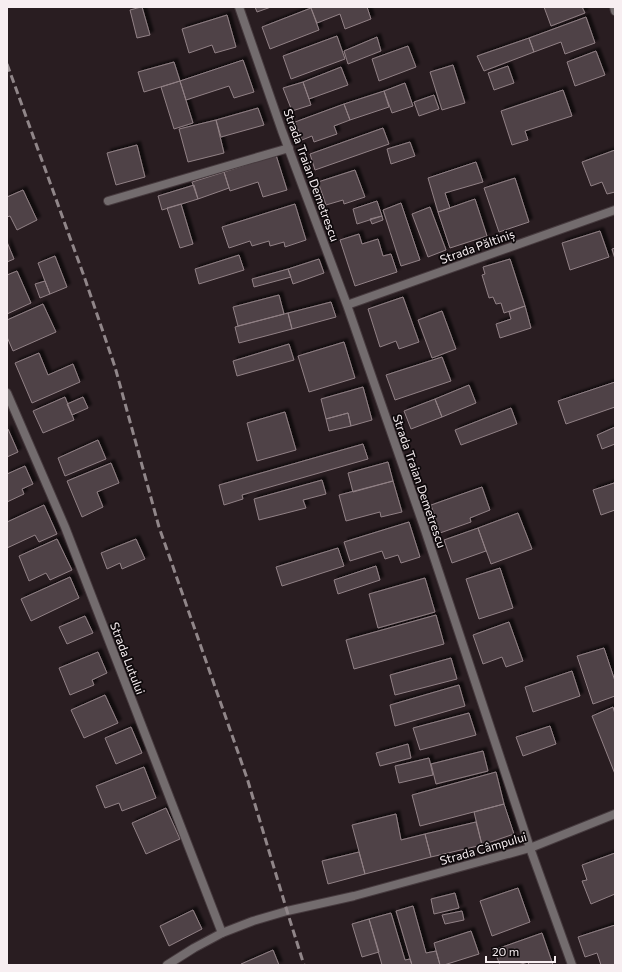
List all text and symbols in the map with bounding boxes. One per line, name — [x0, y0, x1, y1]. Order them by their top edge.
street label: Strada Traian Demetrescu — [281, 107, 343, 243]
street label: Strada Păltiniș — [438, 226, 517, 267]
street label: Strada Traian Demetrescu — [391, 412, 449, 550]
street label: Strada Lutului — [108, 620, 148, 696]
street label: Strada Câmpului — [438, 829, 528, 867]
scale bar — [486, 938, 555, 964]
text: 20 m — [492, 944, 519, 958]

